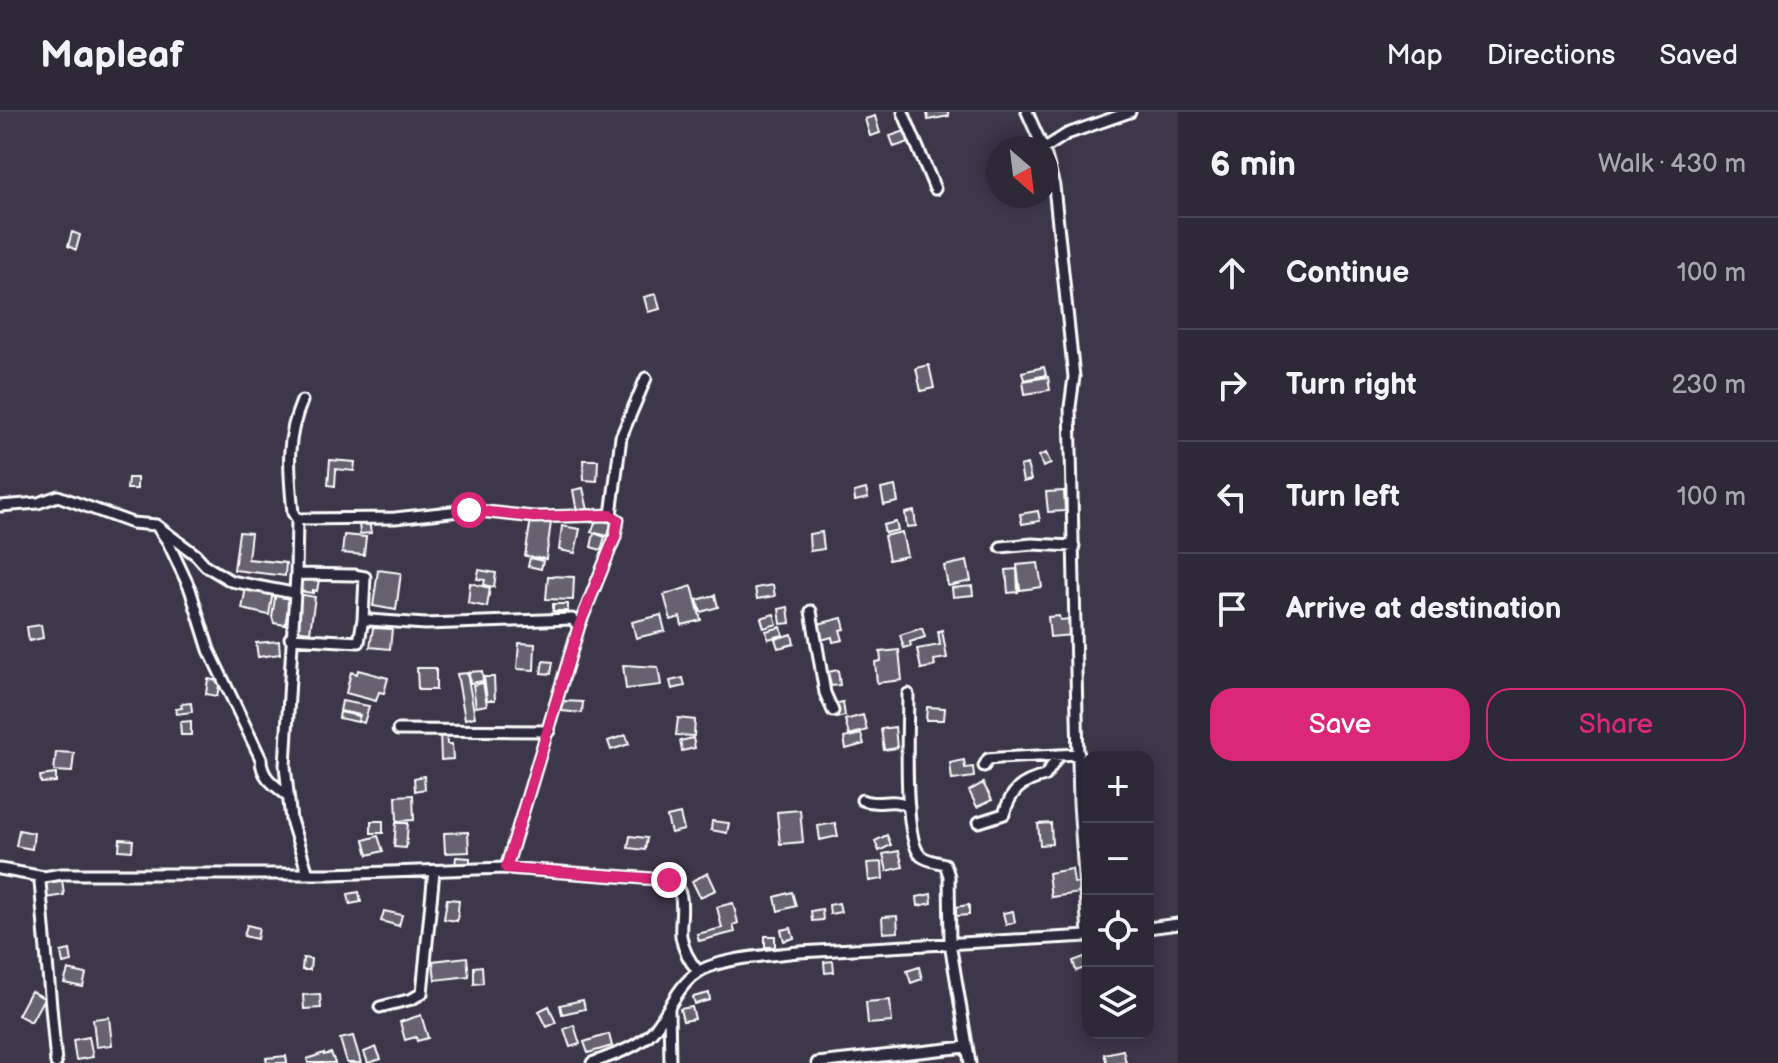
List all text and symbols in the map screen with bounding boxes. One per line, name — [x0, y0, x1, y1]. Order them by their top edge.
text: Mapleaf — [40, 33, 184, 78]
text: Map — [1386, 39, 1443, 72]
text: Directions — [1487, 39, 1615, 72]
text: Saved — [1659, 39, 1738, 72]
north arrow — [986, 136, 1058, 208]
text: 6 min — [1210, 144, 1296, 185]
text: Walk · 430 m — [1598, 149, 1746, 180]
icon: ahead — [1210, 251, 1254, 295]
text: Continue — [1286, 255, 1409, 291]
text: 100 m — [1677, 258, 1746, 289]
icon: right — [1210, 363, 1254, 407]
text: Turn right — [1286, 367, 1417, 403]
text: 230 m — [1671, 370, 1746, 401]
icon: left — [1210, 475, 1254, 519]
text: Turn left — [1286, 479, 1400, 515]
text: 100 m — [1677, 482, 1746, 513]
route start — [451, 492, 487, 528]
icon: arrive — [1210, 587, 1254, 631]
text: Arrive at destination — [1286, 591, 1562, 627]
button: Save — [1210, 688, 1470, 761]
button: Share — [1486, 688, 1746, 761]
map controls — [1082, 751, 1154, 1039]
button: + — [1082, 751, 1154, 823]
button: − — [1082, 823, 1154, 895]
route end — [651, 862, 687, 898]
button: locate — [1082, 895, 1154, 967]
button: layers — [1082, 967, 1154, 1039]

